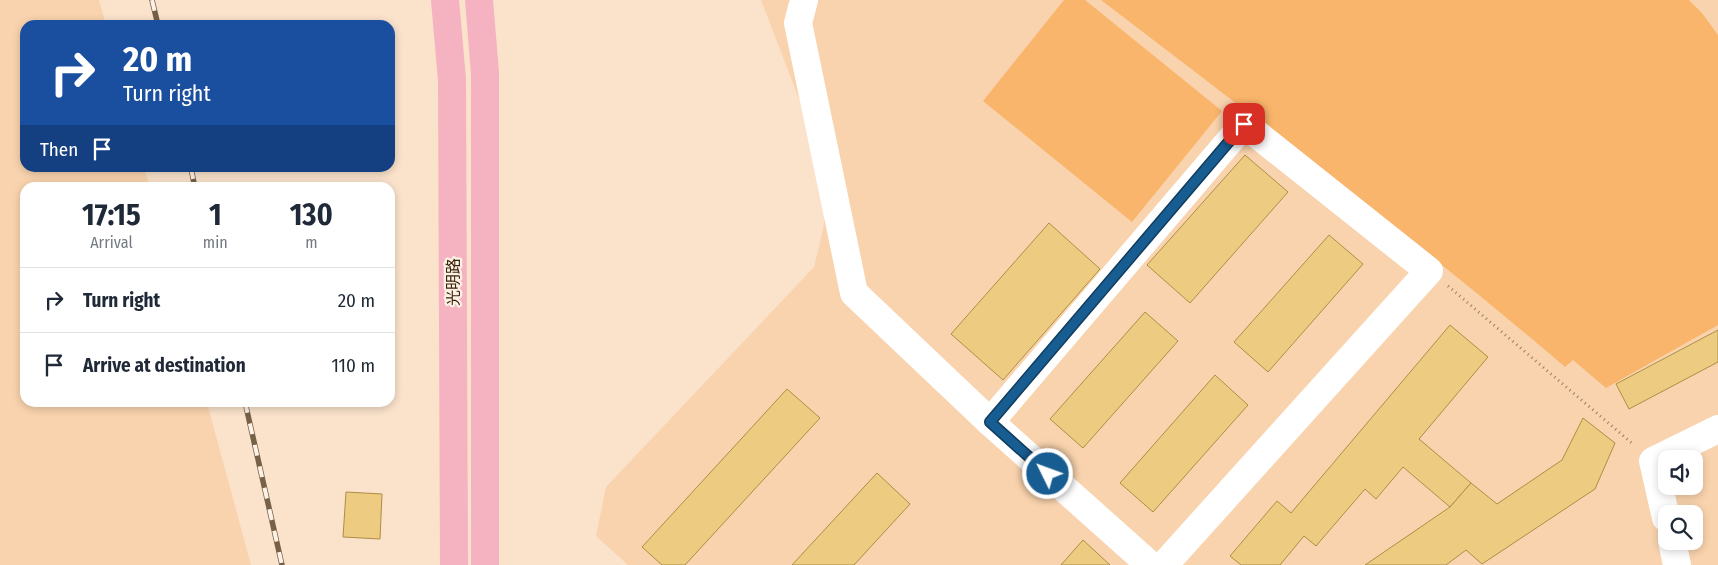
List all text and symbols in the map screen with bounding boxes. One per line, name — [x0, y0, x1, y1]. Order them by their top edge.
text: 20 m — [123, 38, 192, 80]
icon: right — [40, 40, 105, 105]
text: Turn right — [123, 80, 211, 107]
pin — [1223, 103, 1265, 145]
icon: arrive — [1230, 110, 1258, 138]
icon: arrive — [88, 135, 116, 163]
text: Then — [40, 138, 78, 161]
text: 17:15 — [82, 197, 141, 233]
text: 1 — [209, 197, 222, 233]
text: 130 — [290, 197, 333, 233]
text: Arrival — [90, 233, 133, 252]
text: min — [203, 233, 228, 252]
text: m — [305, 233, 317, 252]
street label: 光明路 — [444, 258, 463, 306]
icon: right — [40, 286, 68, 314]
text: Turn right — [83, 289, 160, 312]
text: 20 m — [338, 289, 375, 312]
icon: arrive — [40, 351, 68, 379]
text: Arrive at destination — [83, 354, 246, 377]
text: 110 m — [331, 354, 375, 377]
position arrow — [1021, 447, 1073, 499]
map controls — [1658, 450, 1703, 550]
button: sound — [1658, 450, 1703, 495]
button: search — [1658, 505, 1703, 550]

